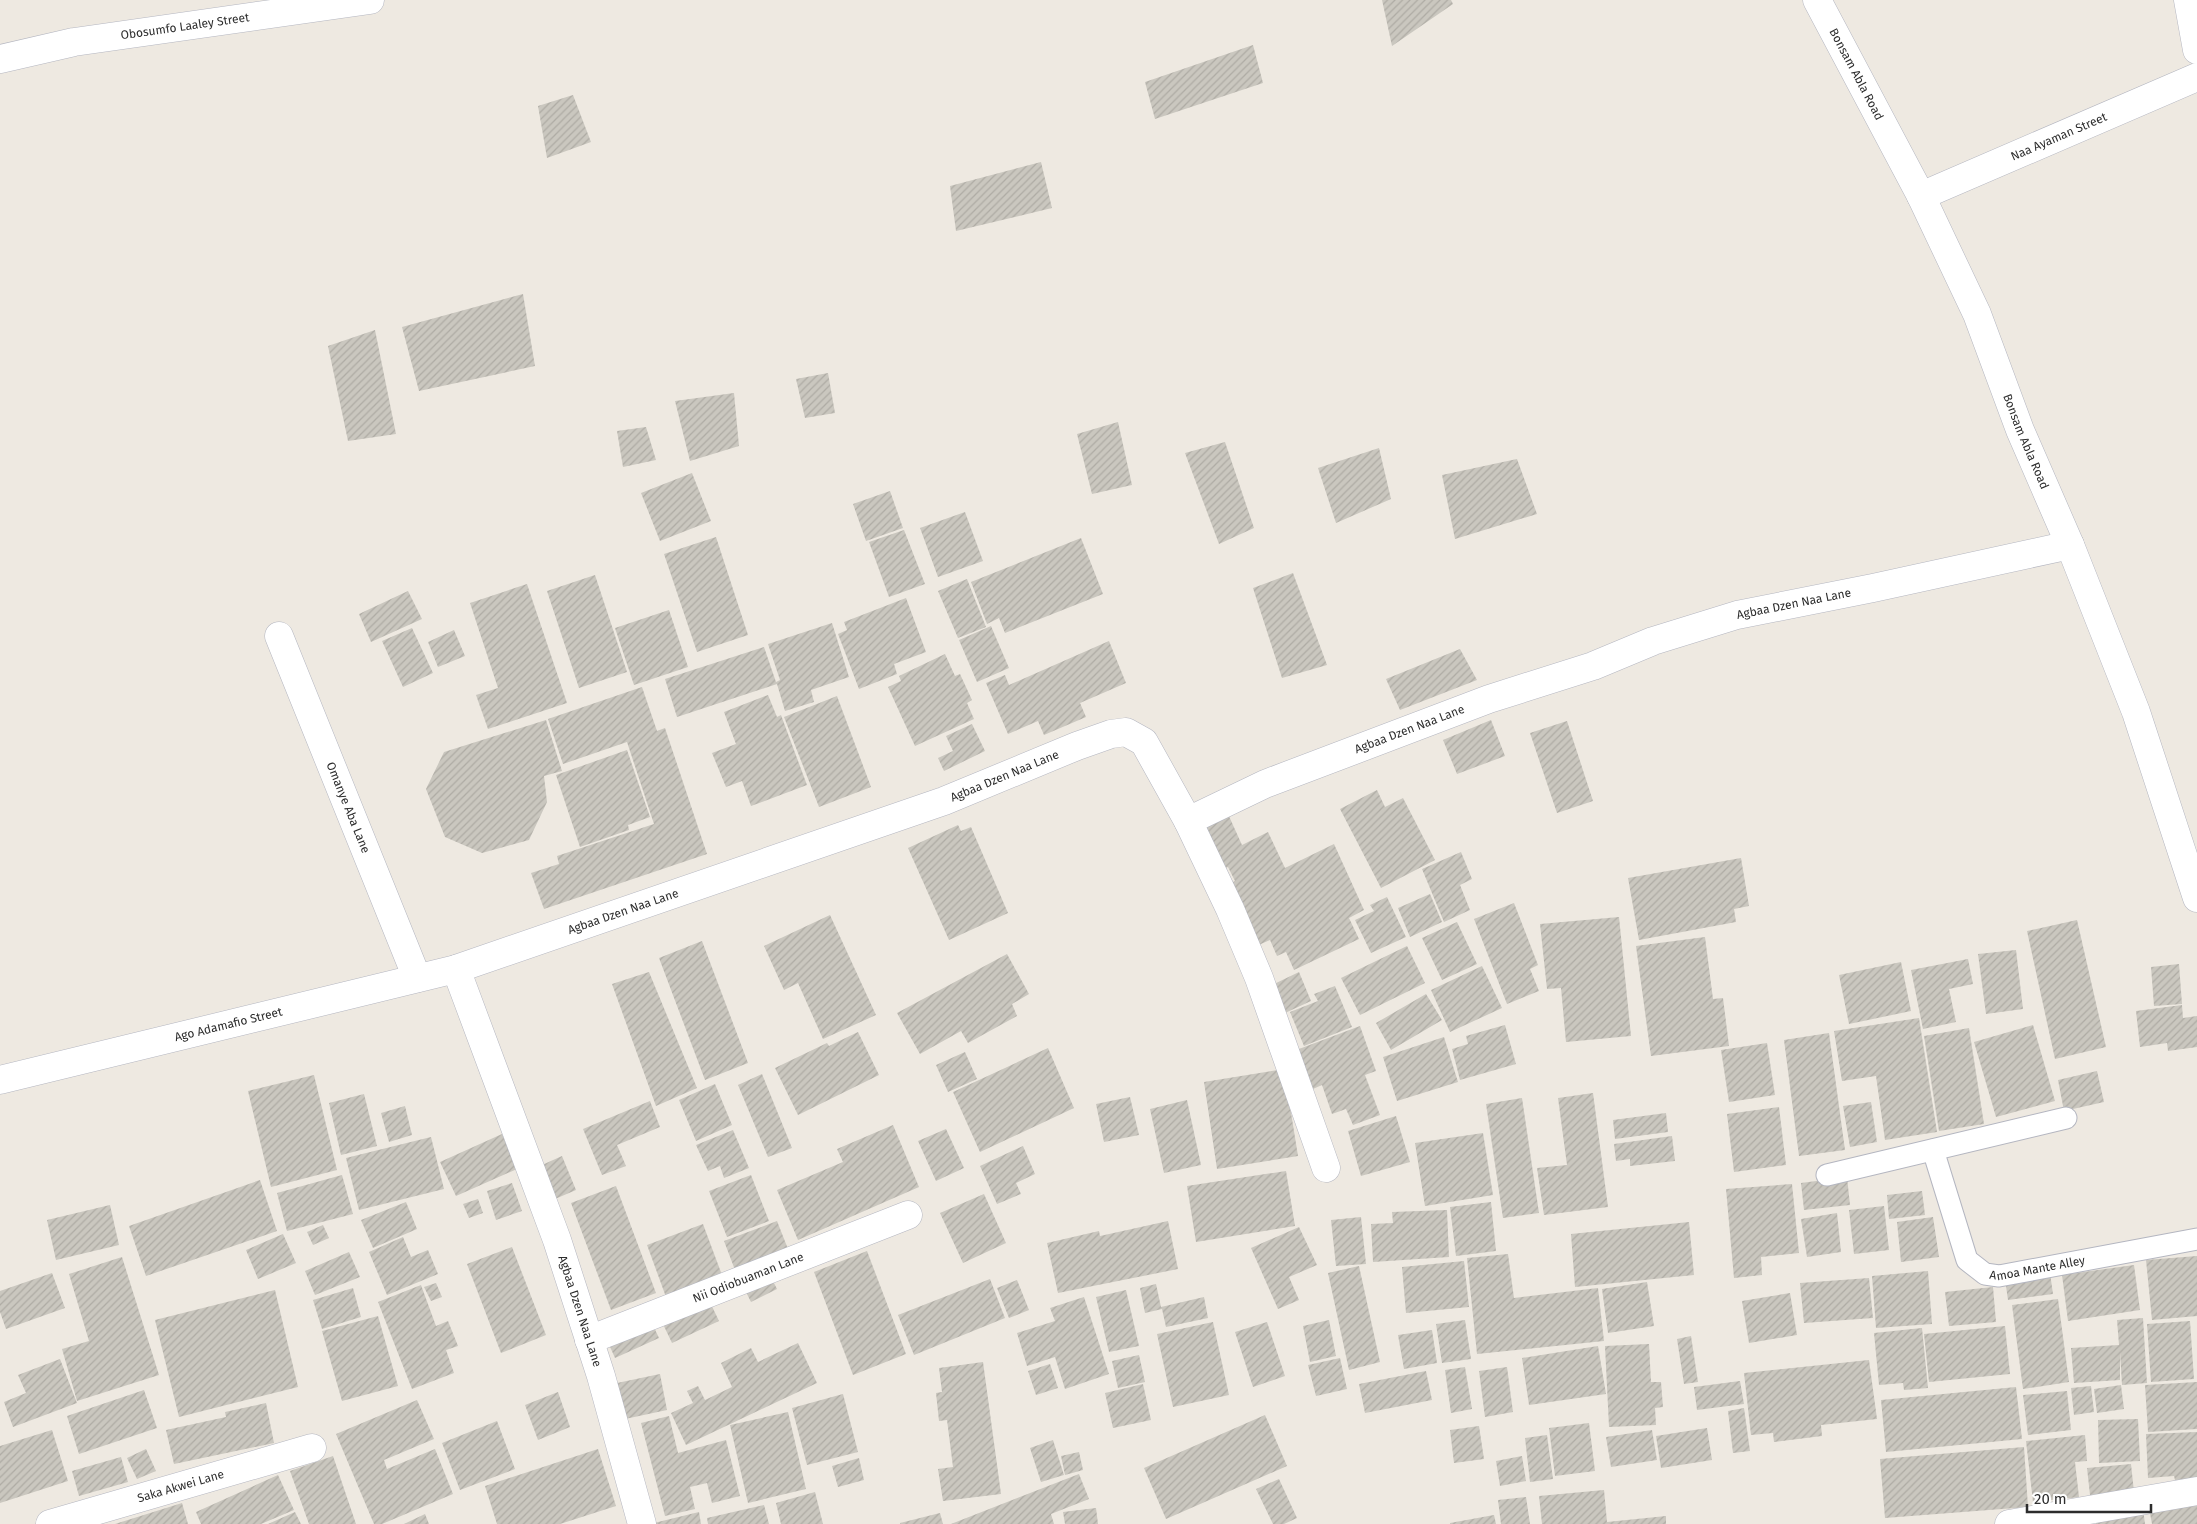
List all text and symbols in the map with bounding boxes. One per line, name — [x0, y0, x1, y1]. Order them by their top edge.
street label: Obosumfo Laaley Street — [120, 10, 251, 42]
street label: Bonsam Abla Road — [1826, 26, 1886, 122]
street label: Naa Ayaman Street — [2009, 109, 2110, 163]
street label: Bonsam Abla Road — [2000, 392, 2052, 491]
street label: Agbaa Dzen Naa Lane — [1735, 586, 1852, 622]
street label: Agbaa Dzen Naa Lane — [1353, 702, 1466, 756]
street label: Agbaa Dzen Naa Lane — [948, 747, 1061, 805]
street label: Omanye Aba Lane — [324, 760, 373, 855]
street label: Agbaa Dzen Naa Lane — [566, 886, 680, 937]
street label: Ago Adamafio Street — [173, 1004, 284, 1044]
street label: Nii Odiobuaman Lane — [691, 1250, 806, 1306]
street label: Amoa Mante Alley — [1989, 1253, 2086, 1283]
street label: Agbaa Dzen Naa Lane — [555, 1254, 605, 1369]
street label: Saka Akwei Lane — [136, 1467, 226, 1505]
scale bar — [2027, 1482, 2151, 1514]
text: 20 m — [2034, 1490, 2067, 1508]

